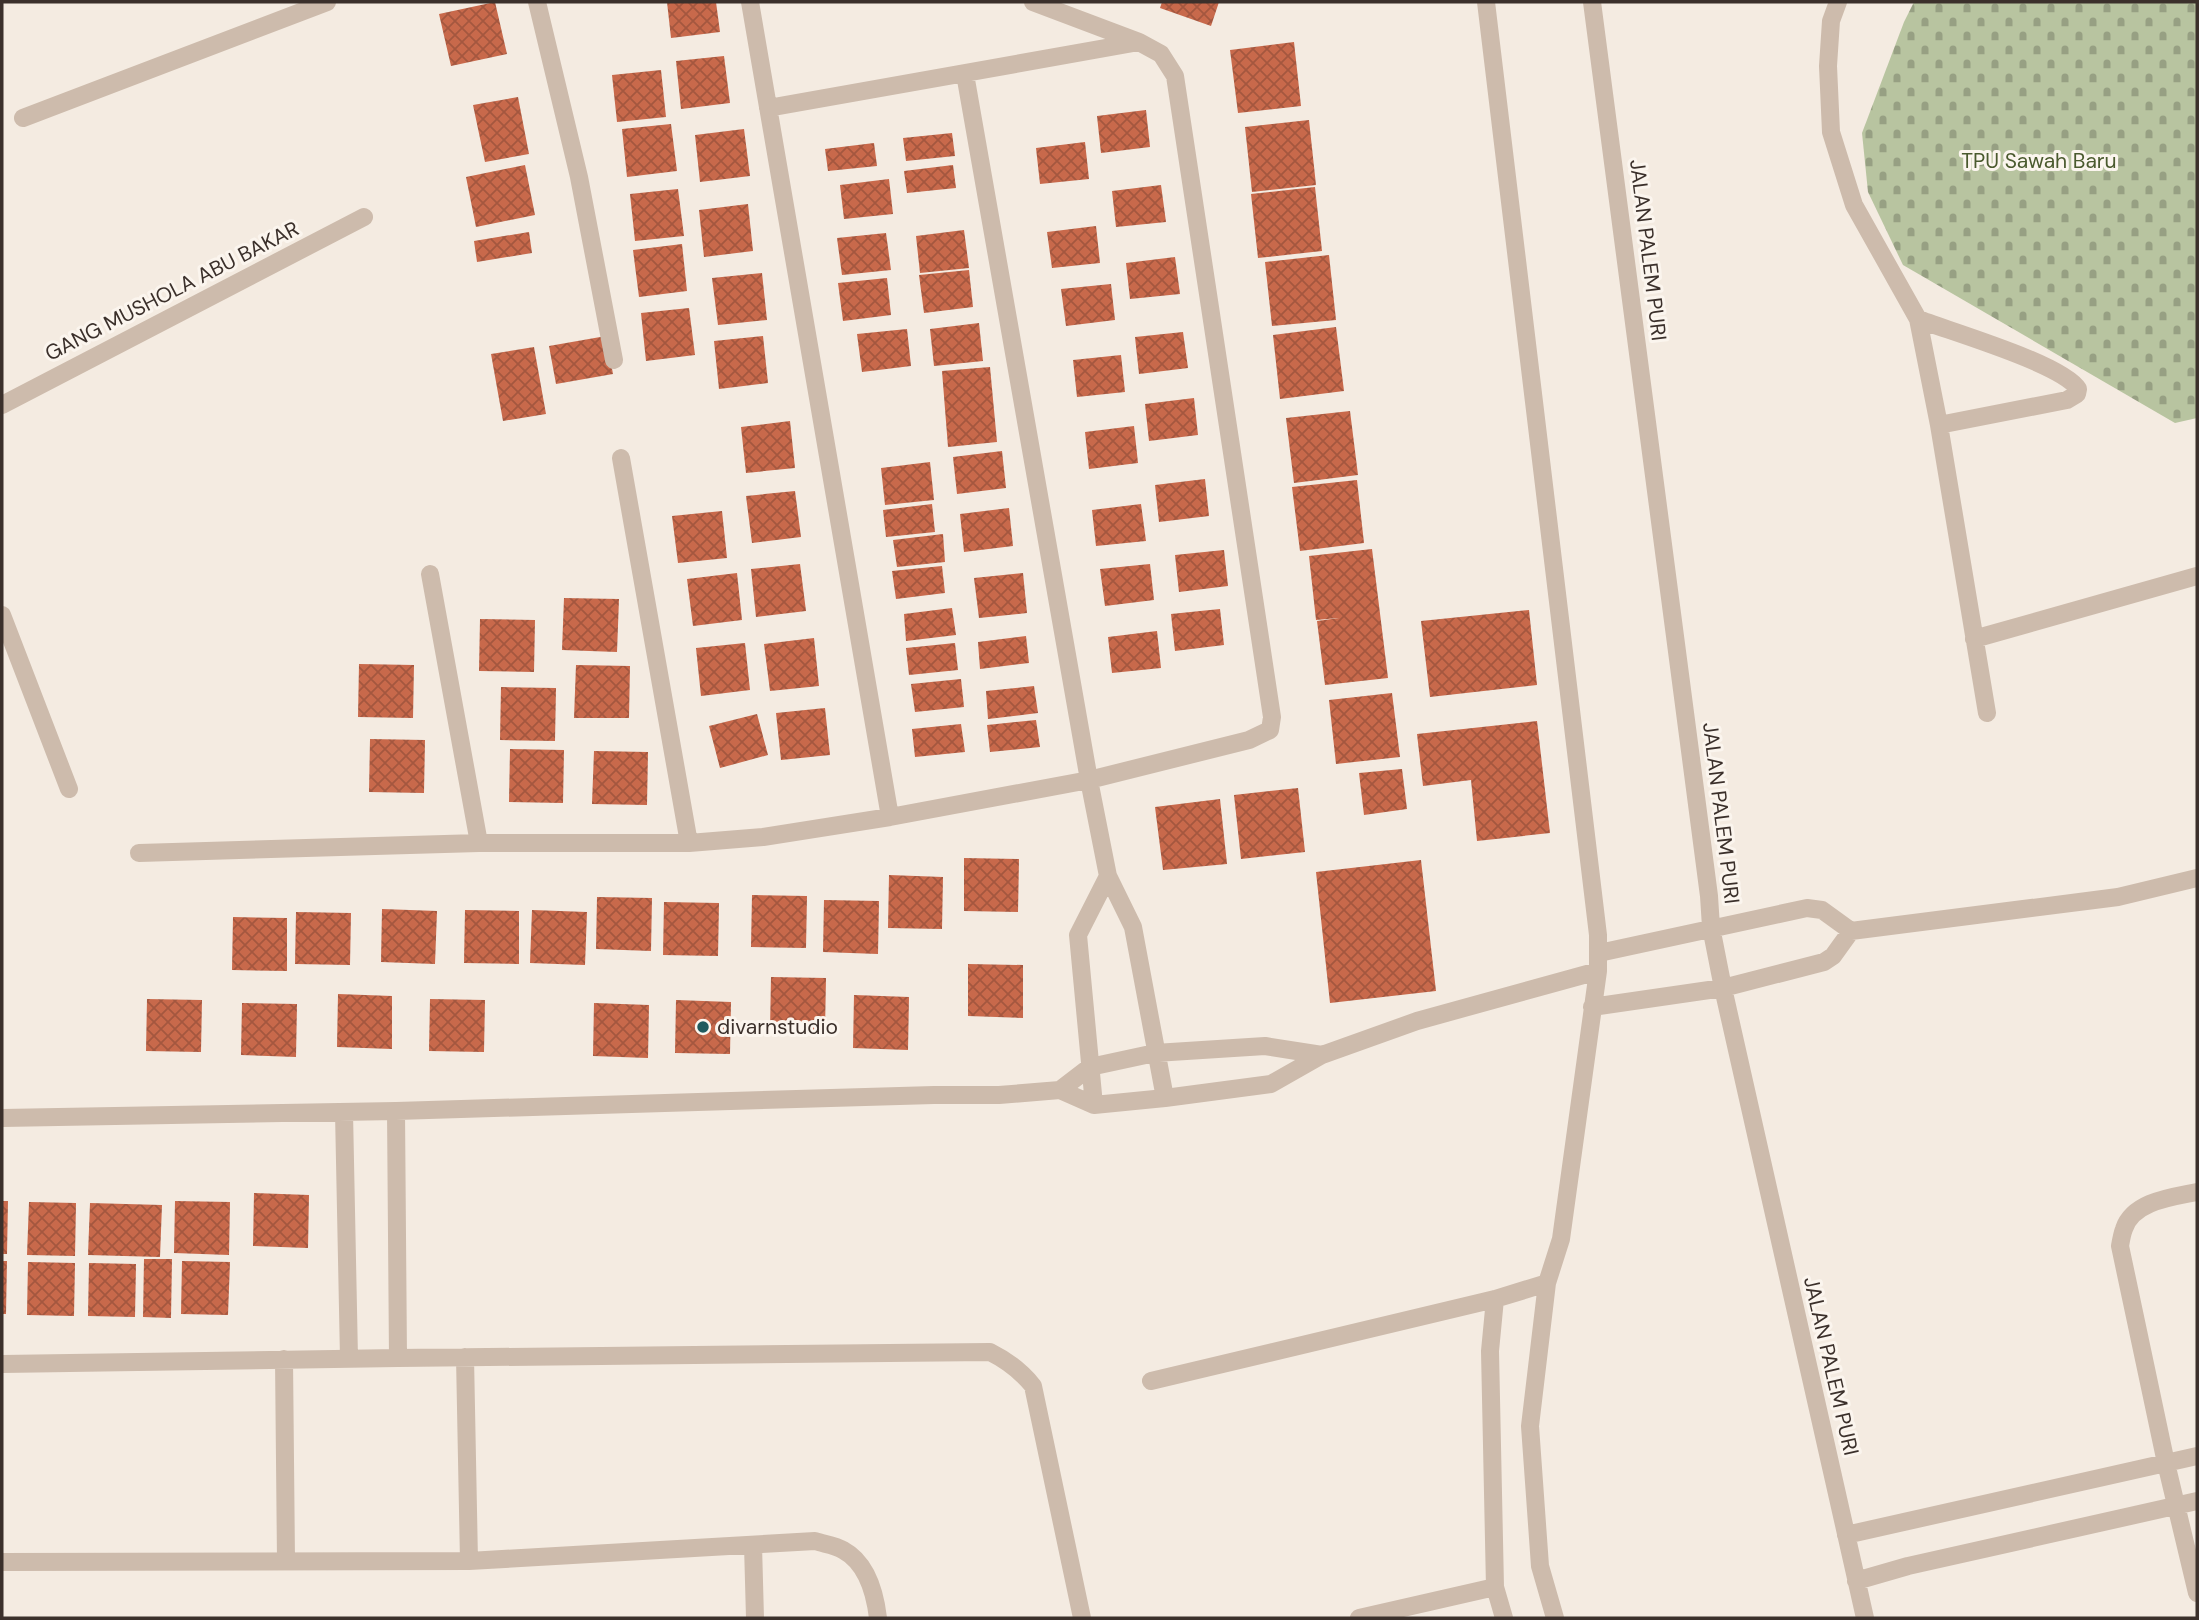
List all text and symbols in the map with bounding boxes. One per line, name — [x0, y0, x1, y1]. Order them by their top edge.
park label: TPU Sawah Baru — [1961, 147, 2117, 175]
street label: JALAN PALEM PURI — [1623, 158, 1673, 342]
street label: GANG MUSHOLA ABU BAKAR — [40, 215, 304, 367]
street label: JALAN PALEM PURI — [1696, 721, 1746, 905]
place label: divarnstudio — [717, 1013, 838, 1041]
marker: divarnstudio — [695, 1019, 711, 1035]
street label: JALAN PALEM PURI — [1797, 1274, 1865, 1458]

